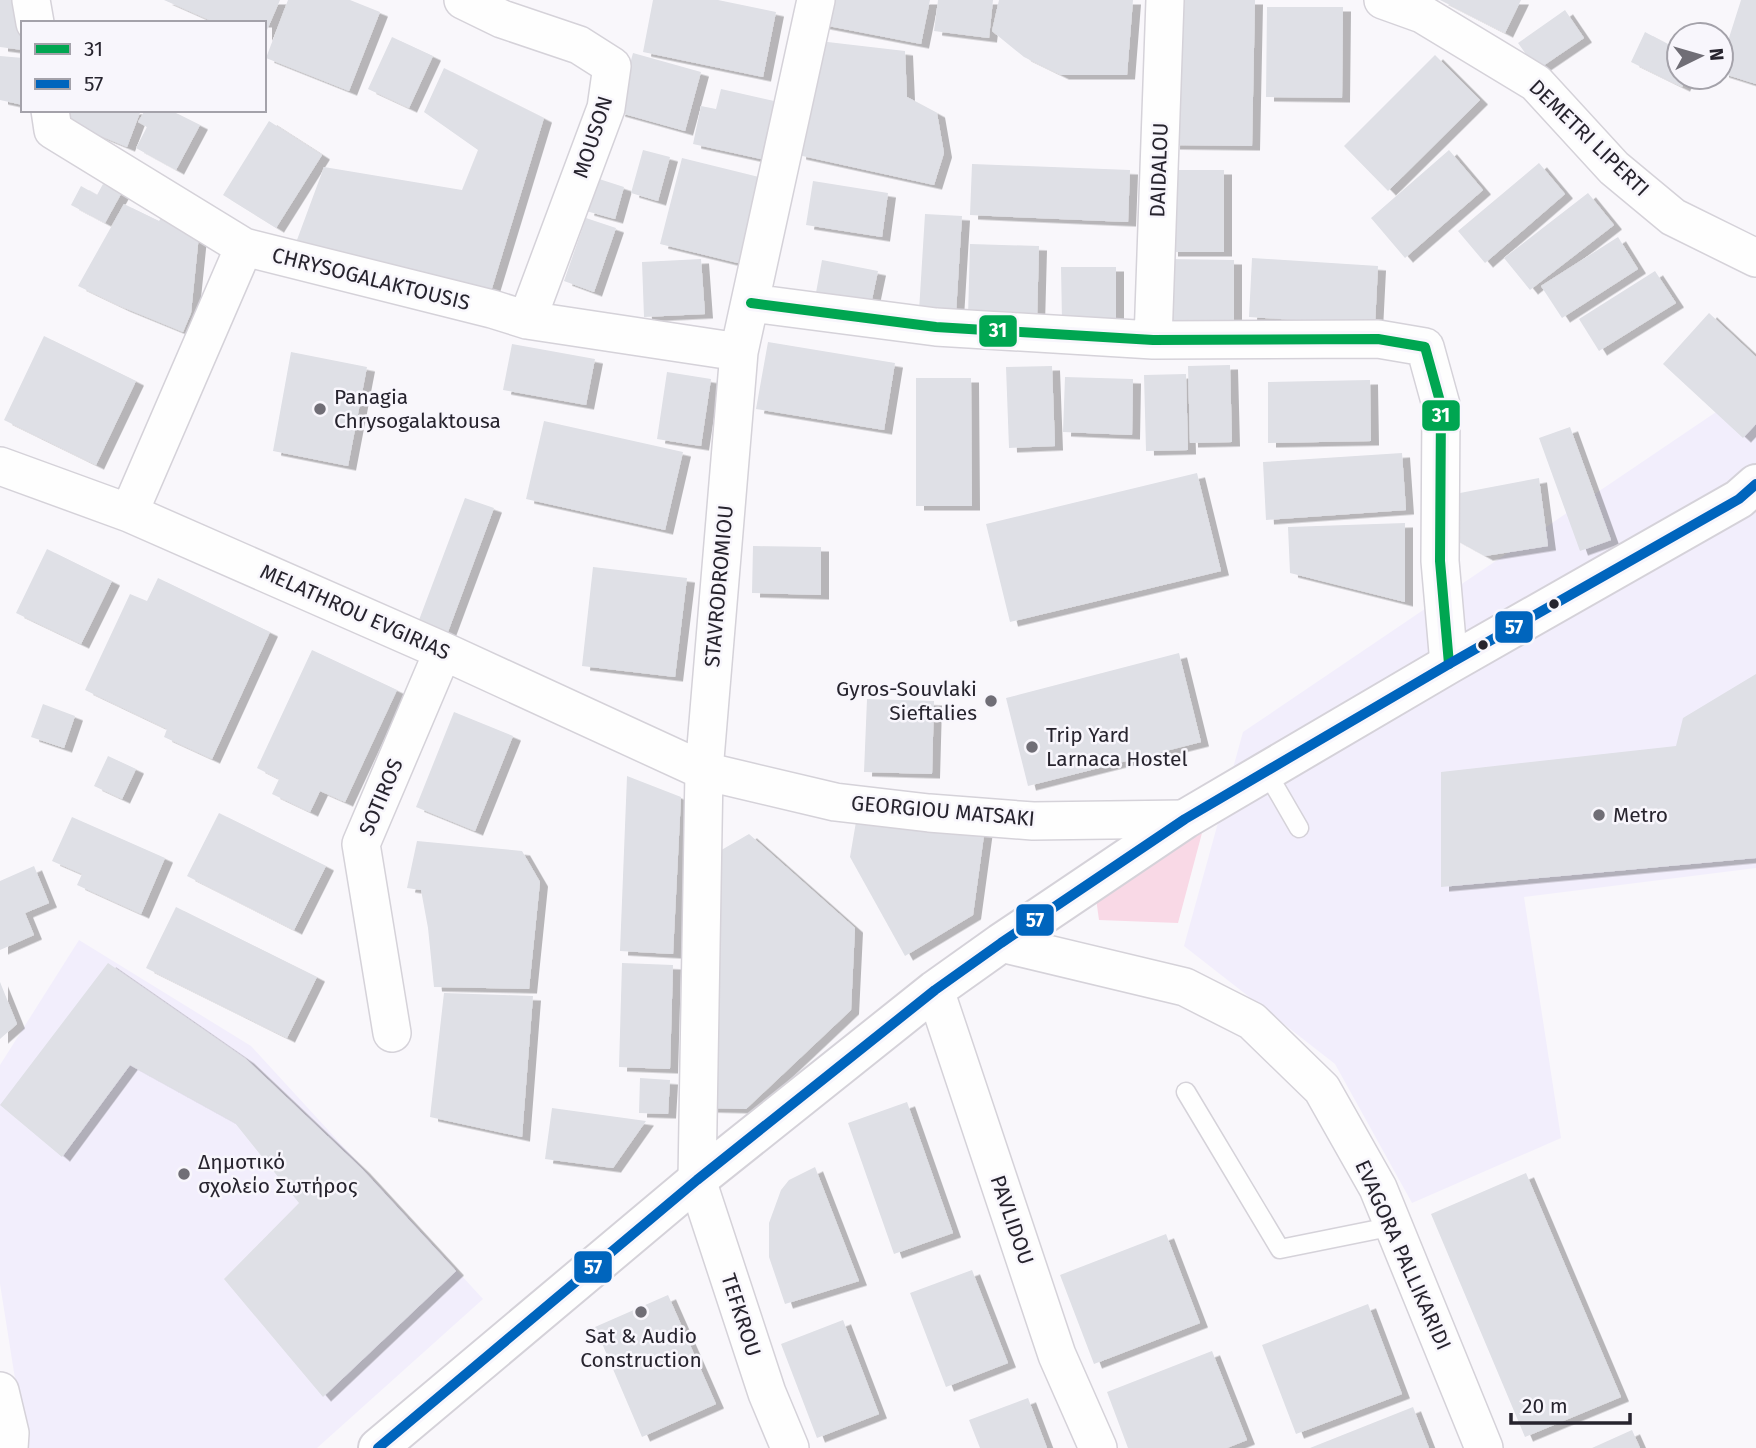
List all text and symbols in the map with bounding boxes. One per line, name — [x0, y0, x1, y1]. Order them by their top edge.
legend — [21, 21, 266, 112]
north arrow — [1665, 21, 1735, 91]
text: 31 — [84, 36, 103, 62]
text: N — [1704, 47, 1728, 62]
text: 57 — [84, 71, 103, 97]
street label: DEMETRI LIPERTI — [1523, 74, 1655, 202]
street label: MOUSON — [568, 93, 618, 181]
street label: DAIDALOU — [1144, 122, 1174, 218]
street label: CHRYSOGALAKTOUSIS — [269, 242, 473, 316]
line badge: 31 — [978, 314, 1018, 348]
text: 31 — [988, 319, 1007, 342]
place label: Panagia Chrysogalaktousa — [334, 384, 501, 434]
line badge: 31 — [1421, 399, 1461, 432]
marker: Panagia Chrysogalaktousa — [312, 401, 328, 417]
text: 31 — [1431, 404, 1450, 427]
street label: STAVRODROMIOU — [699, 504, 739, 668]
street label: MELATHROU EVGIRIAS — [256, 558, 454, 666]
unlabelled marker — [1547, 597, 1561, 611]
line badge: 57 — [1494, 610, 1534, 644]
text: 57 — [1505, 616, 1523, 639]
unlabelled marker — [1476, 638, 1490, 652]
place label: Gyros-Souvlaki Sieftalies — [836, 676, 977, 726]
marker: Gyros-Souvlaki Sieftalies — [983, 693, 999, 709]
place label: Trip Yard Larnaca Hostel — [1046, 722, 1188, 772]
marker: Trip Yard Larnaca Hostel — [1024, 739, 1040, 755]
street label: SOTIROS — [353, 755, 409, 839]
street label: GEORGIOU MATSAKI — [850, 790, 1036, 832]
place label: Metro — [1613, 802, 1668, 828]
marker: Metro — [1591, 807, 1607, 823]
line badge: 57 — [1015, 903, 1055, 937]
text: 57 — [1026, 909, 1044, 932]
place label: Δημοτικό σχολείο Σωτήρος — [198, 1149, 358, 1199]
street label: EVAGORA PALLIKARIDI — [1349, 1156, 1457, 1354]
marker: Δημοτικό σχολείο Σωτήρος — [176, 1166, 192, 1182]
street label: PAVLIDOU — [985, 1172, 1039, 1268]
line badge: 57 — [573, 1250, 613, 1284]
text: 57 — [584, 1256, 602, 1279]
street label: TEFKROU — [715, 1270, 767, 1360]
marker: Sat & Audio Construction — [633, 1304, 649, 1320]
place label: Sat & Audio Construction — [580, 1323, 702, 1373]
scale bar — [1511, 1382, 1630, 1426]
text: 20 m — [1522, 1393, 1568, 1419]

